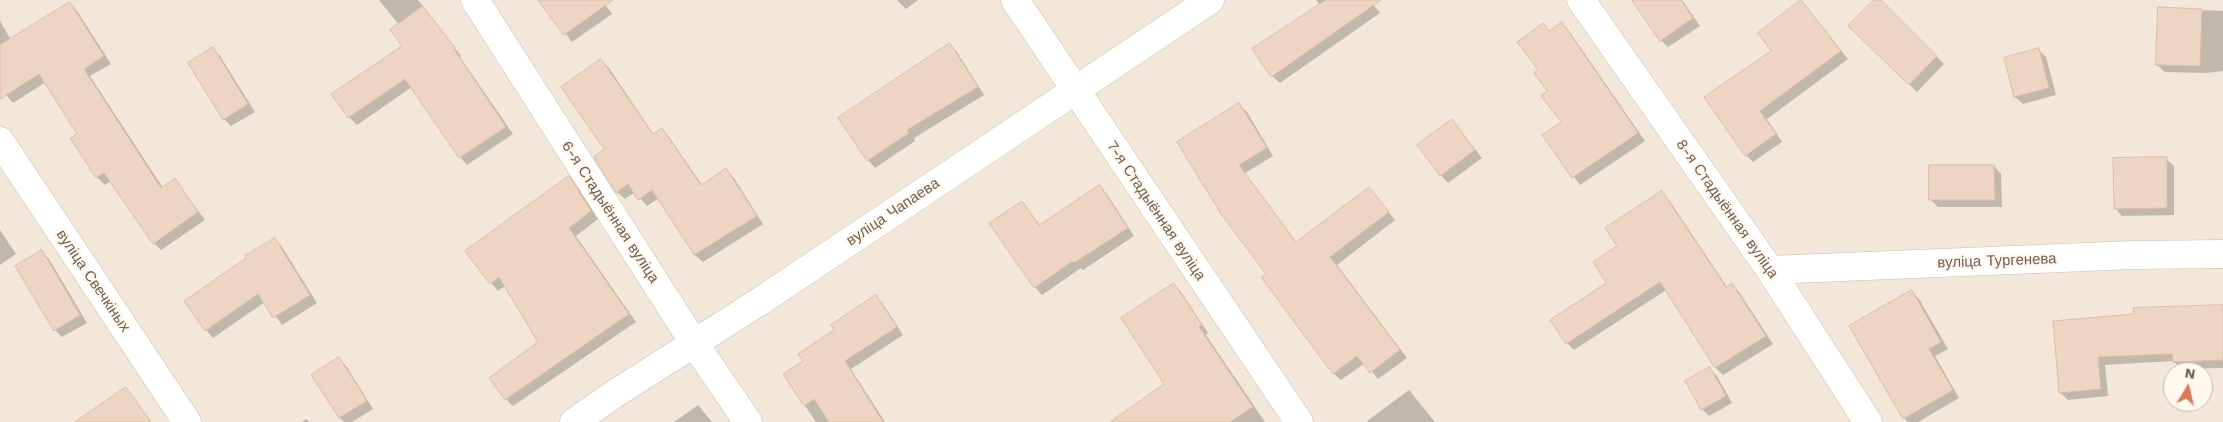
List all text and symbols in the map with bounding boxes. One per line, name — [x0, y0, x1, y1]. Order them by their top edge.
street label: 8-я Стадыённая вуліца — [1672, 136, 1782, 282]
street label: 6-я Стадыённая вуліца — [557, 138, 663, 286]
street label: 7-я Стадыённая вуліца — [1103, 138, 1209, 284]
street label: вуліца Чапаева — [843, 174, 943, 250]
street label: вуліца Свечкіных — [52, 226, 134, 336]
street label: вуліца Тургенева — [1937, 250, 2057, 272]
north arrow — [2163, 362, 2213, 412]
text: N — [2184, 364, 2197, 382]

